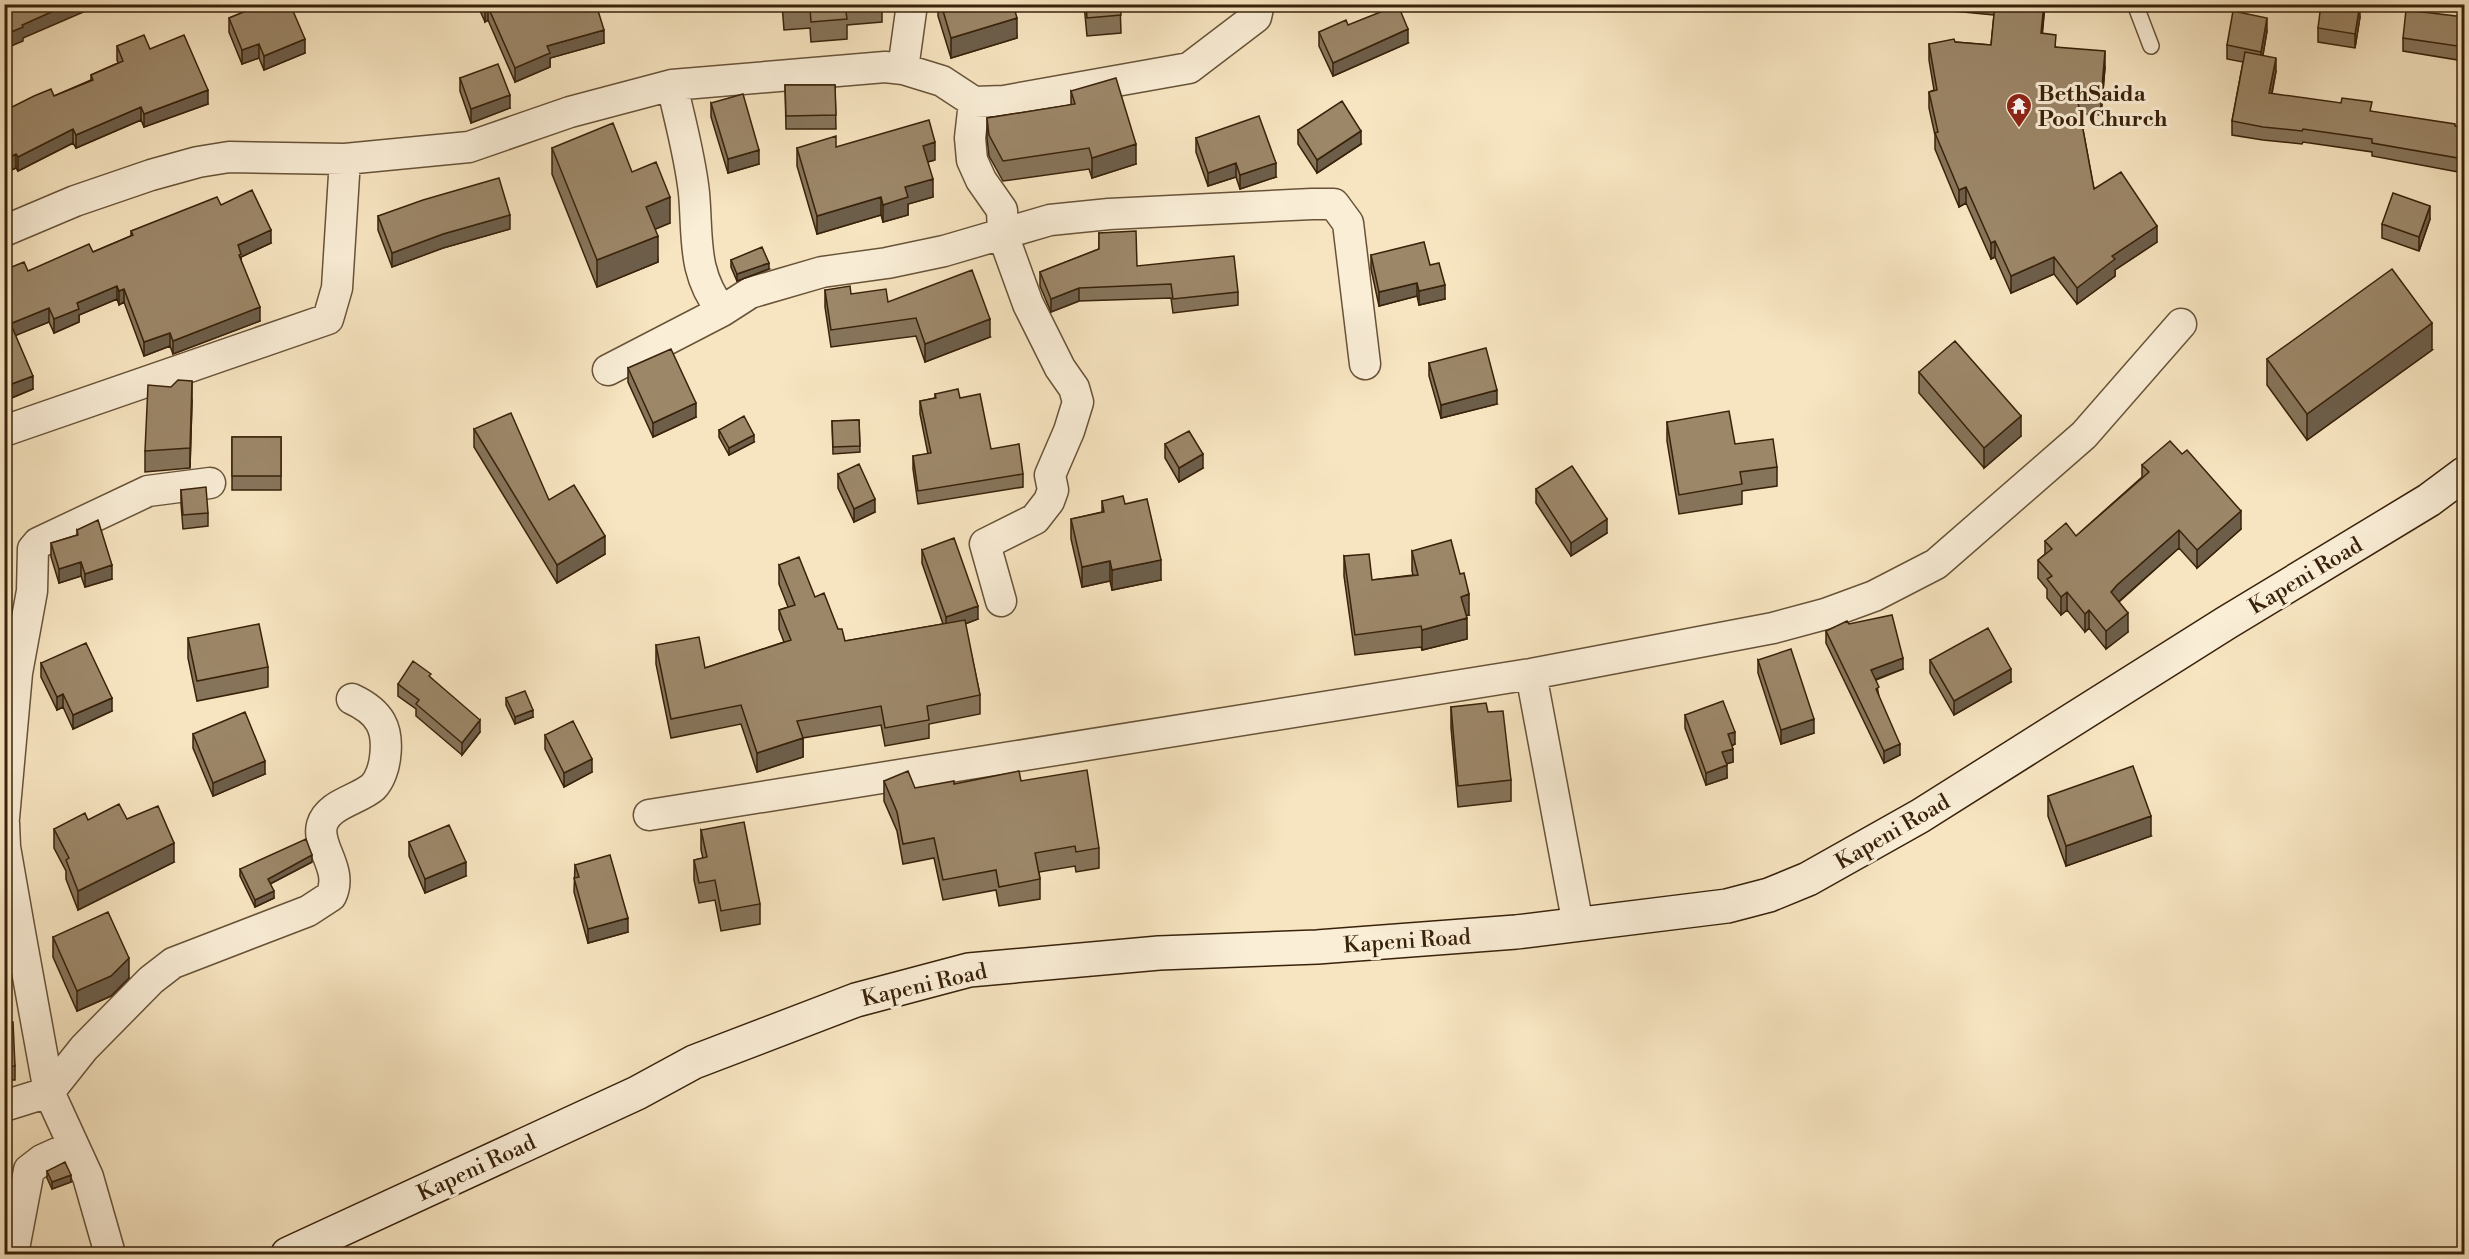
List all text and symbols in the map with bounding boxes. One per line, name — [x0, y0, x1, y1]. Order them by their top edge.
place label: BethSaida Pool Church — [2038, 81, 2168, 133]
temple icon: BethSaida Pool Church — [2004, 91, 2034, 129]
street label: Kapeni Road — [2244, 532, 2368, 621]
street label: Kapeni Road — [1831, 788, 1955, 876]
street label: Kapeni Road — [1342, 924, 1472, 959]
street label: Kapeni Road — [859, 958, 990, 1013]
street label: Kapeni Road — [413, 1129, 541, 1208]

